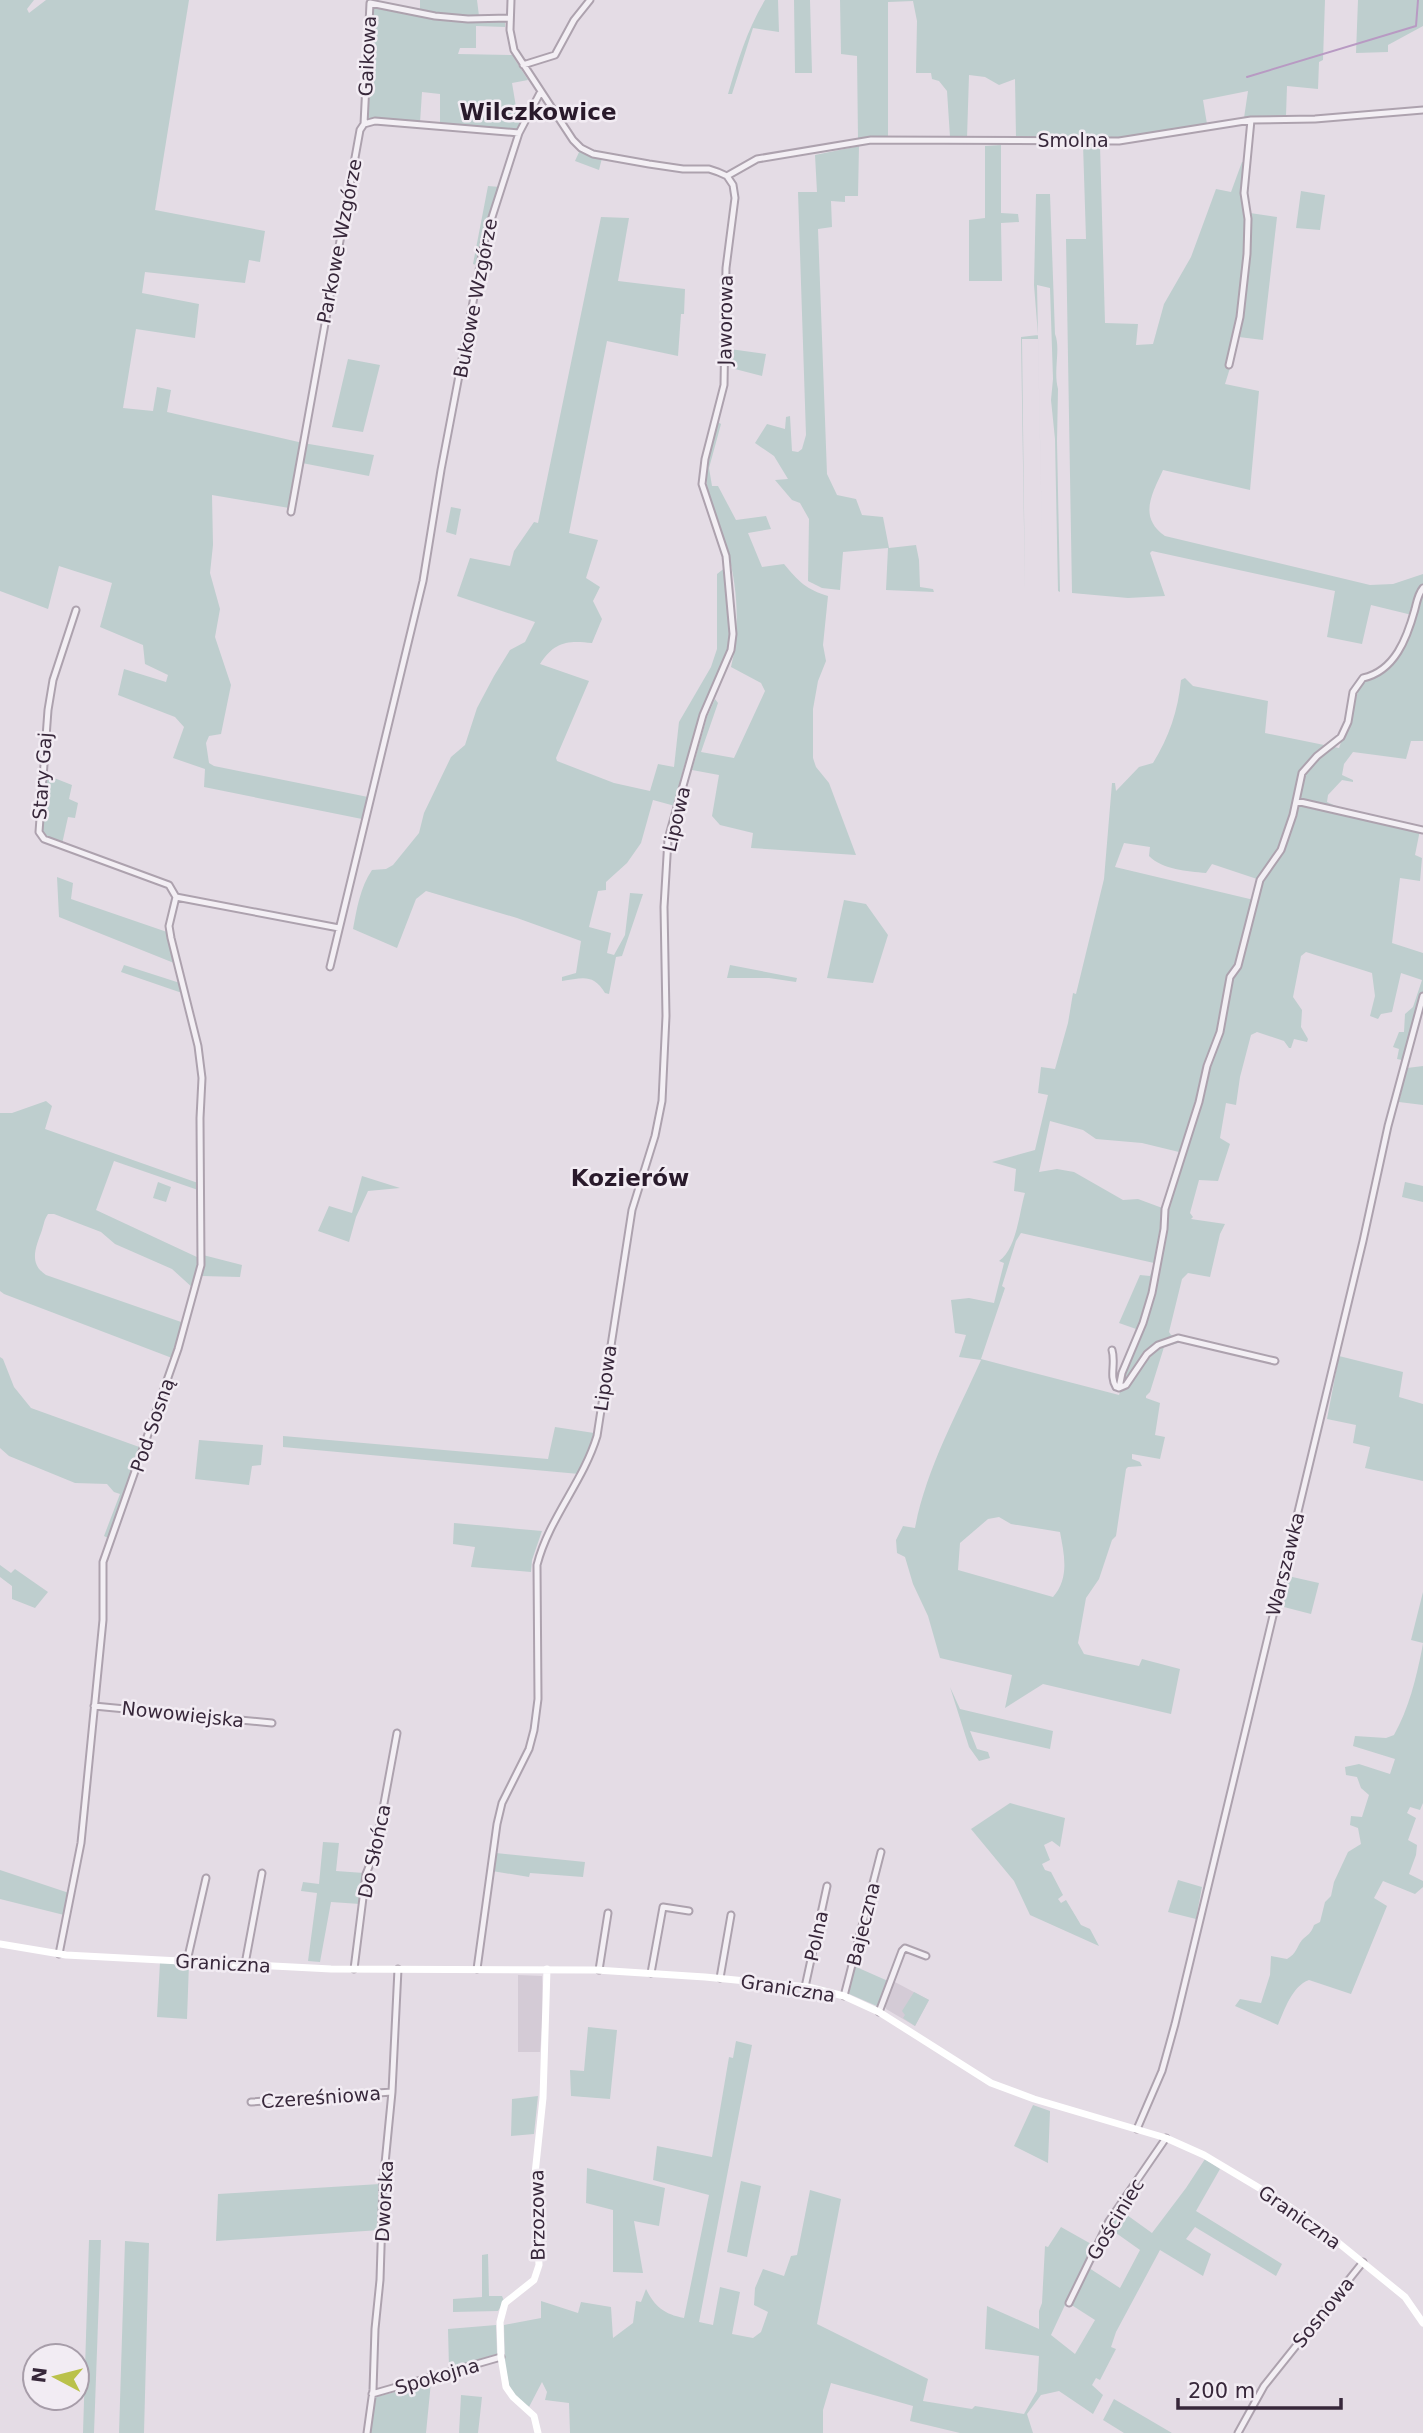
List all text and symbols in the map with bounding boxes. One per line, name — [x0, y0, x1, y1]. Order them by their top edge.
street label: Gaikowa — [354, 15, 380, 97]
district label: Wilczkowice — [459, 99, 617, 125]
street label: Smolna — [1037, 129, 1109, 151]
street label: Parkowe Wzgórze — [312, 157, 366, 325]
street label: Bukowe Wzgórze — [449, 216, 501, 380]
street label: Jaworowa — [713, 275, 737, 366]
street label: Stary Gaj — [28, 731, 56, 821]
street label: Lipowa — [658, 784, 694, 854]
district label: Kozierów — [571, 1165, 689, 1191]
street label: Lipowa — [589, 1343, 621, 1413]
street label: Pod Sosną — [126, 1375, 178, 1475]
street label: Warszawka — [1261, 1510, 1309, 1618]
street label: Nowowiejska — [121, 1697, 245, 1731]
street label: Do Słońca — [353, 1802, 395, 1900]
street label: Bajeczna — [842, 1880, 884, 1968]
street label: Polna — [800, 1909, 832, 1963]
street label: Graniczna — [175, 1950, 271, 1976]
street label: Graniczna — [739, 1970, 837, 2006]
street label: Czereśniowa — [260, 2082, 382, 2112]
street label: Dworska — [371, 2160, 397, 2242]
street label: Brzozowa — [525, 2169, 549, 2261]
street label: Gościniec — [1082, 2174, 1148, 2264]
street label: Graniczna — [1255, 2181, 1345, 2253]
street label: Sosnowa — [1288, 2272, 1358, 2352]
north arrow — [21, 2342, 91, 2412]
street label: Spokojna — [392, 2353, 482, 2399]
text: N — [27, 2366, 51, 2384]
scale bar — [1178, 2366, 1341, 2410]
text: 200 m — [1188, 2379, 1255, 2403]

